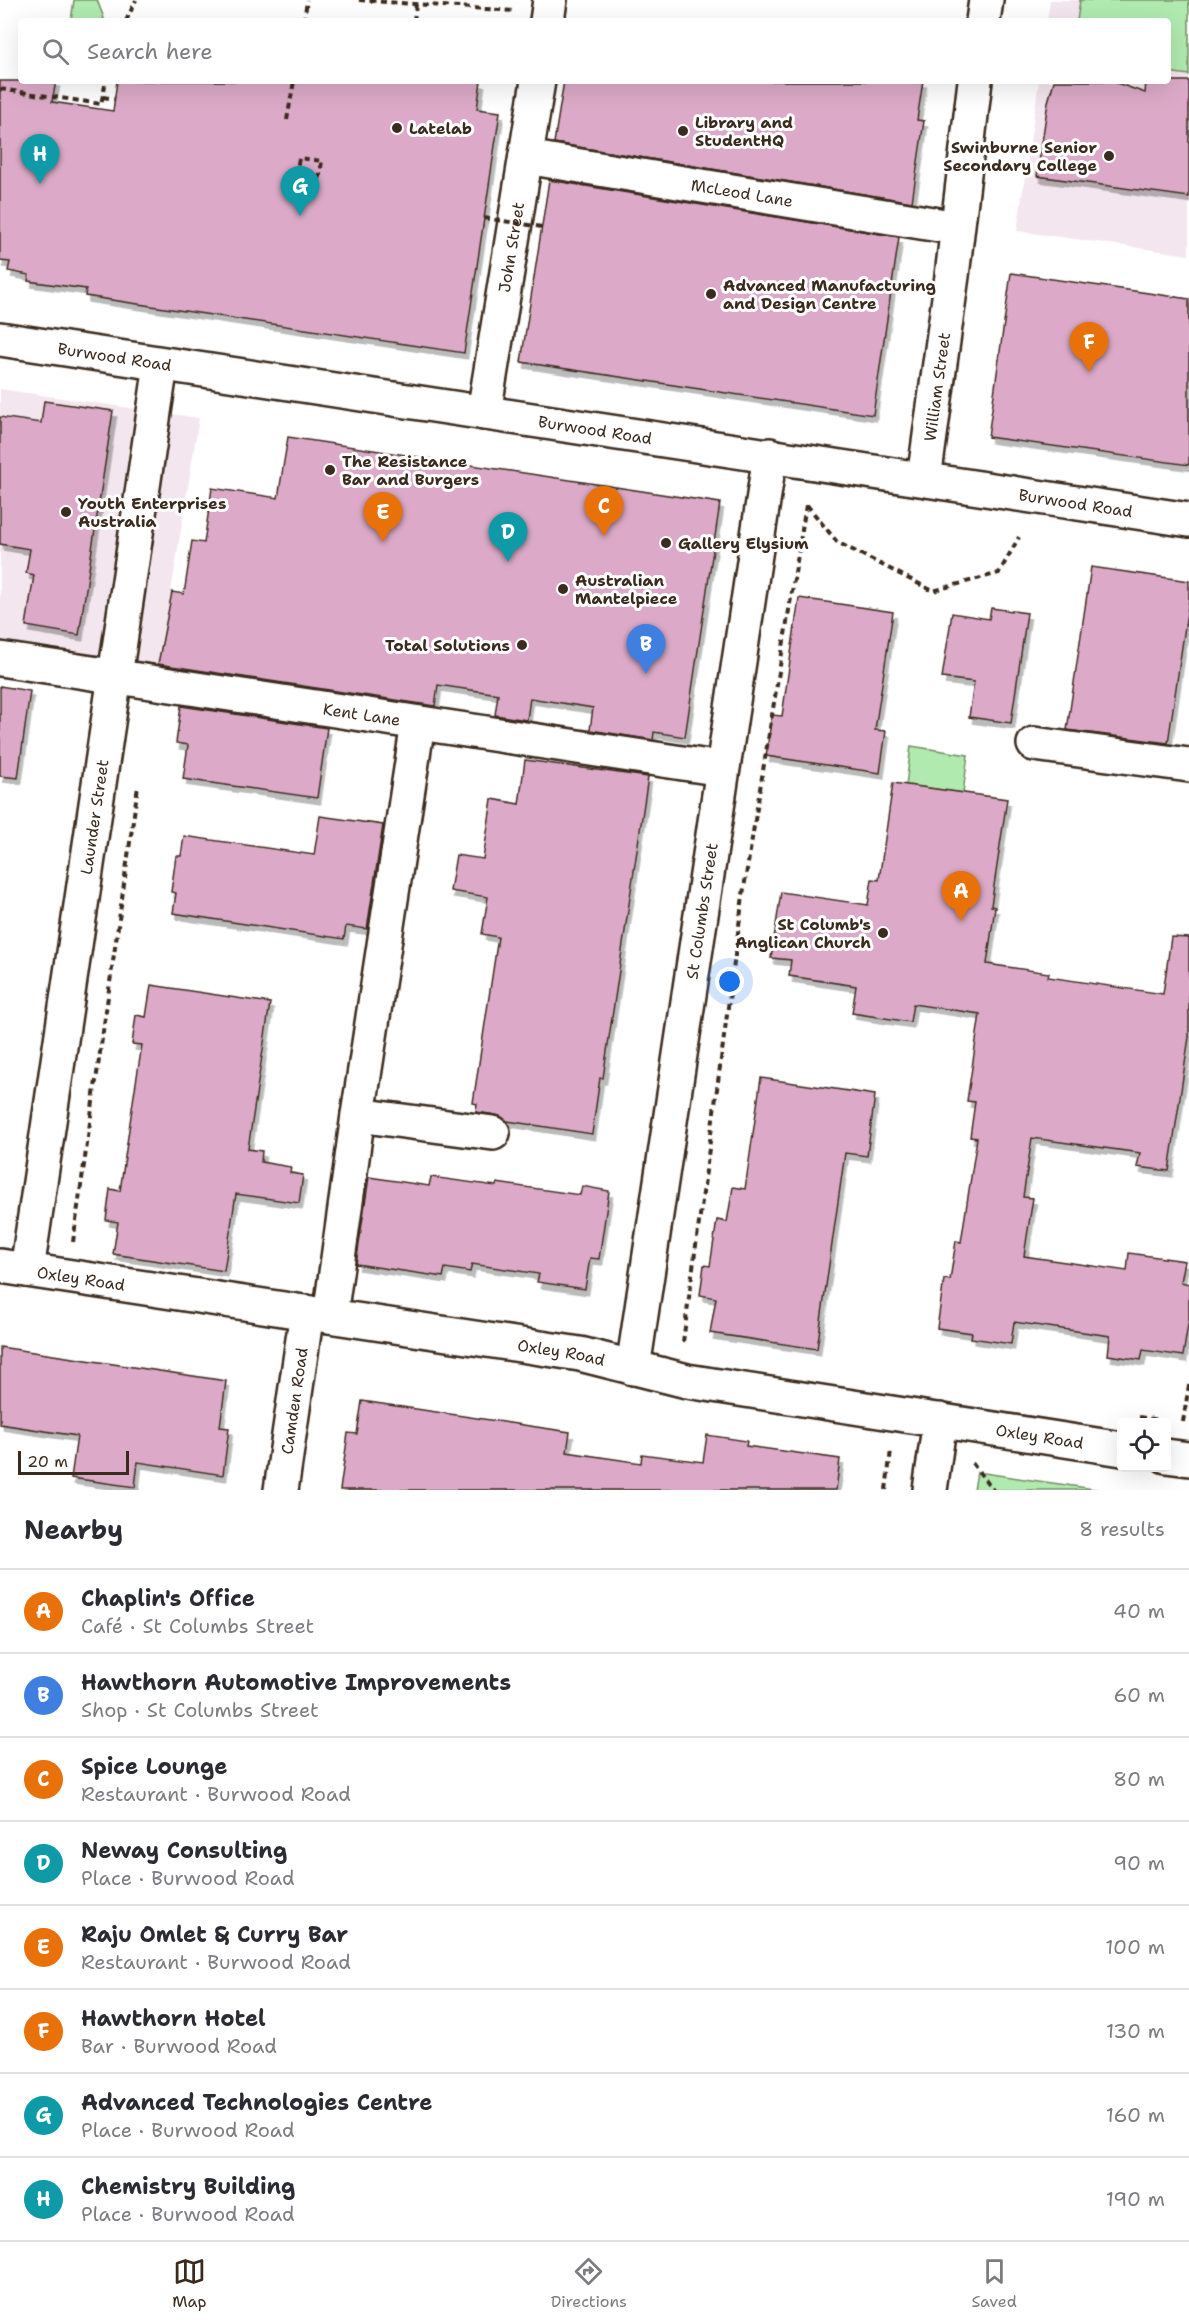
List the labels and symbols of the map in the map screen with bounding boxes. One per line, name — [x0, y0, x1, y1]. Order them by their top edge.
place label: Library and StudentHQ — [695, 112, 793, 151]
place label: Latelab — [409, 118, 472, 139]
marker: Latelab — [390, 121, 404, 135]
marker: Library and StudentHQ — [676, 124, 690, 138]
pin: H — [20, 134, 60, 184]
place label: Swinburne Senior Secondary College — [943, 137, 1097, 176]
marker: Swinburne Senior Secondary College — [1102, 149, 1116, 163]
pin: G — [280, 166, 320, 216]
street label: McLeod Lane — [689, 174, 795, 212]
street label: John Street — [494, 201, 529, 294]
place label: Advanced Manufacturing and Design Centre — [723, 275, 936, 314]
marker: Advanced Manufacturing and Design Centre — [704, 287, 718, 301]
pin: F — [1070, 322, 1108, 372]
street label: William Street — [919, 331, 955, 443]
street label: Burwood Road — [56, 338, 173, 376]
street label: Burwood Road — [537, 411, 653, 449]
place label: The Resistance Bar and Burgers — [342, 451, 479, 490]
marker: The Resistance Bar and Burgers — [323, 463, 337, 477]
street label: Burwood Road — [1017, 484, 1134, 522]
pin: C — [584, 486, 624, 536]
pin: E — [364, 492, 403, 542]
place label: Youth Enterprises Australia — [78, 493, 226, 532]
marker: Youth Enterprises Australia — [59, 505, 73, 519]
pin: D — [488, 512, 528, 562]
place label: Gallery Elysium — [678, 533, 809, 554]
marker: Gallery Elysium — [659, 536, 673, 550]
place label: Australian Mantelpiece — [575, 570, 678, 609]
marker: Australian Mantelpiece — [556, 582, 570, 596]
pin: B — [626, 624, 666, 674]
place label: Total Solutions — [385, 635, 510, 656]
marker: Total Solutions — [515, 638, 529, 652]
street label: Kent Lane — [322, 698, 402, 731]
street label: Launder Street — [76, 758, 113, 876]
street label: St Columbs Street — [681, 842, 723, 981]
pin: A — [942, 872, 980, 921]
place label: St Columb's Anglican Church — [735, 914, 871, 953]
marker: St Columb's Anglican Church — [876, 926, 890, 940]
your location — [715, 967, 744, 996]
street label: Oxley Road — [36, 1262, 126, 1296]
street label: Oxley Road — [516, 1335, 607, 1371]
street label: Camden Road — [276, 1346, 313, 1456]
street label: Oxley Road — [994, 1419, 1085, 1454]
scale bar — [18, 1448, 129, 1476]

